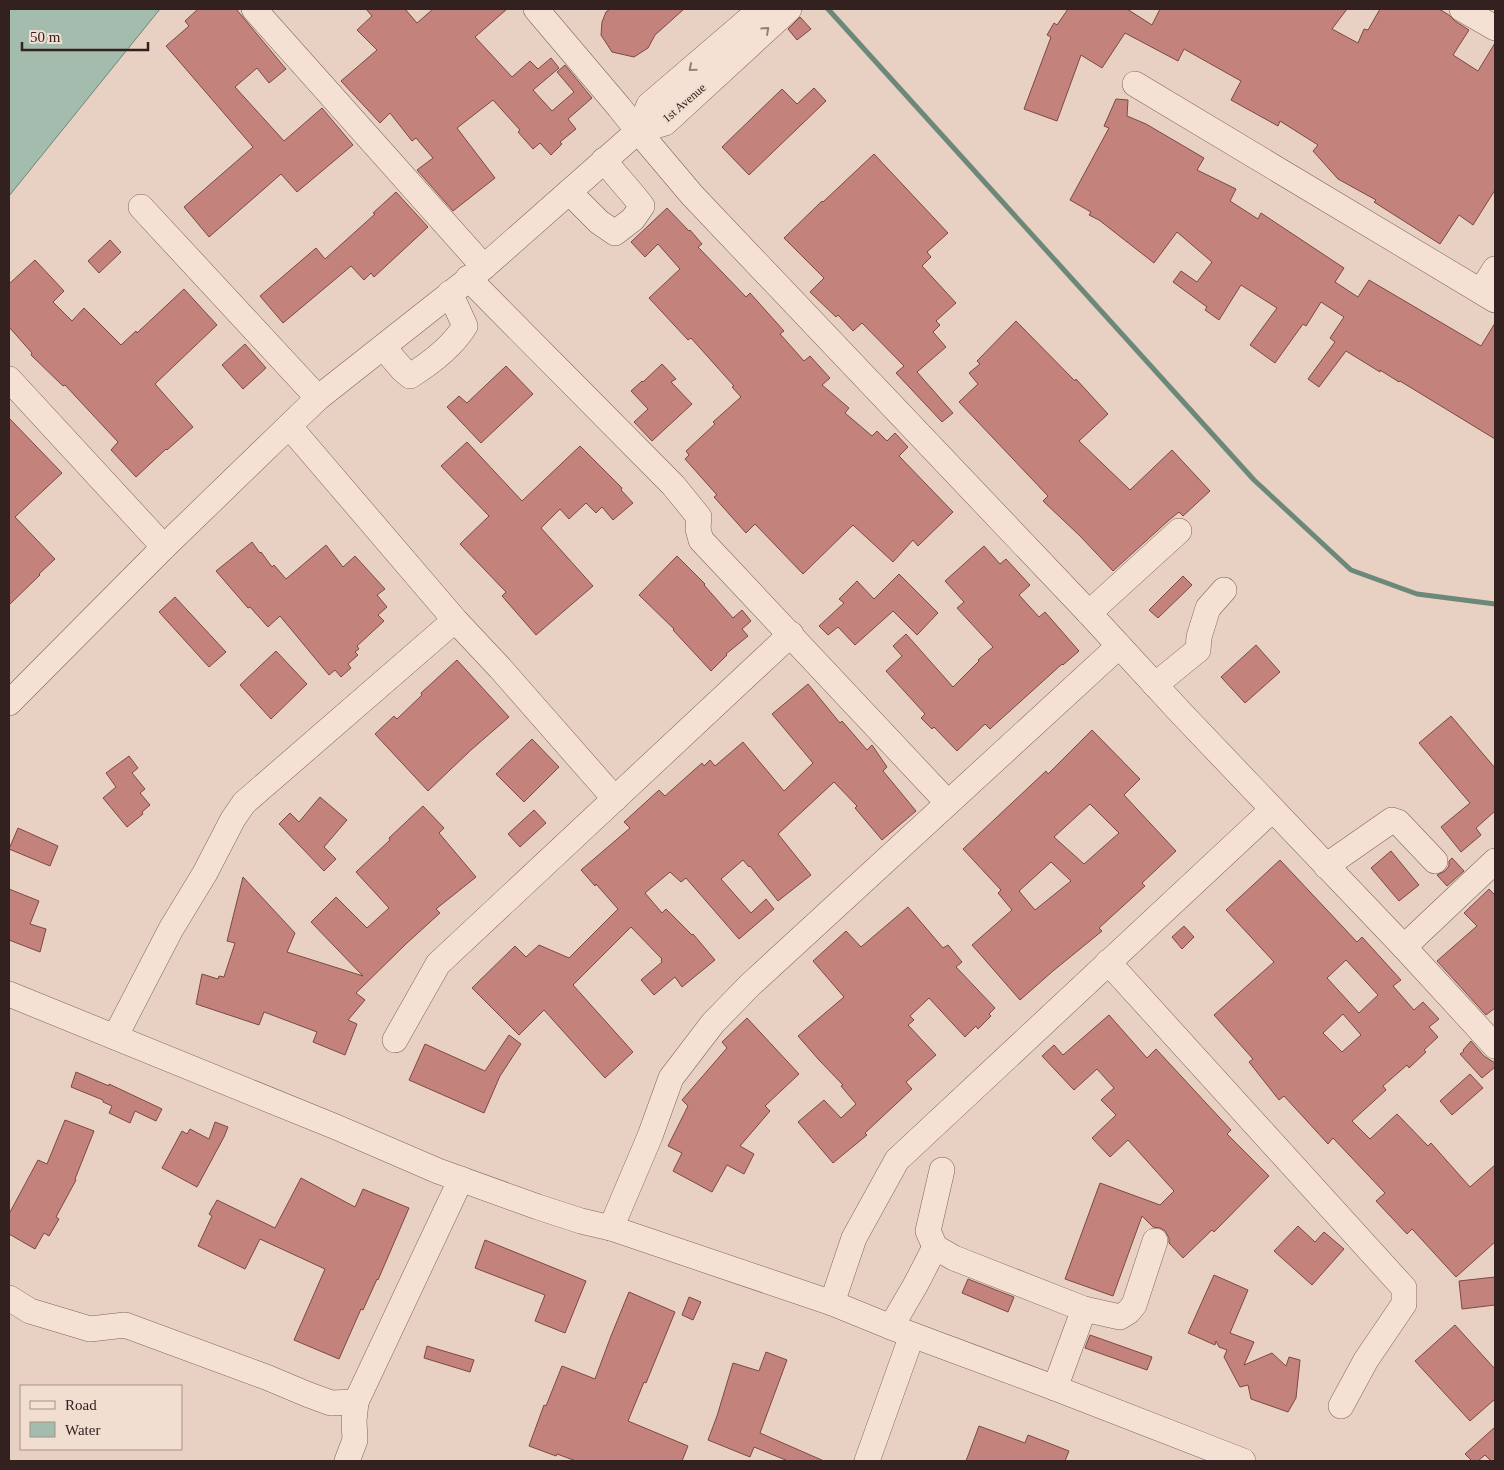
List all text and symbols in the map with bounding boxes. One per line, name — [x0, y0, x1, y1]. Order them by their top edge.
scale bar — [22, 20, 149, 52]
one-way arrow — [760, 27, 769, 36]
text: 50 m — [30, 29, 61, 45]
one-way arrow — [689, 63, 698, 72]
street label: 1st Avenue — [659, 80, 709, 126]
legend — [20, 1385, 182, 1450]
text: Road — [65, 1397, 97, 1413]
text: Water — [65, 1422, 100, 1438]

